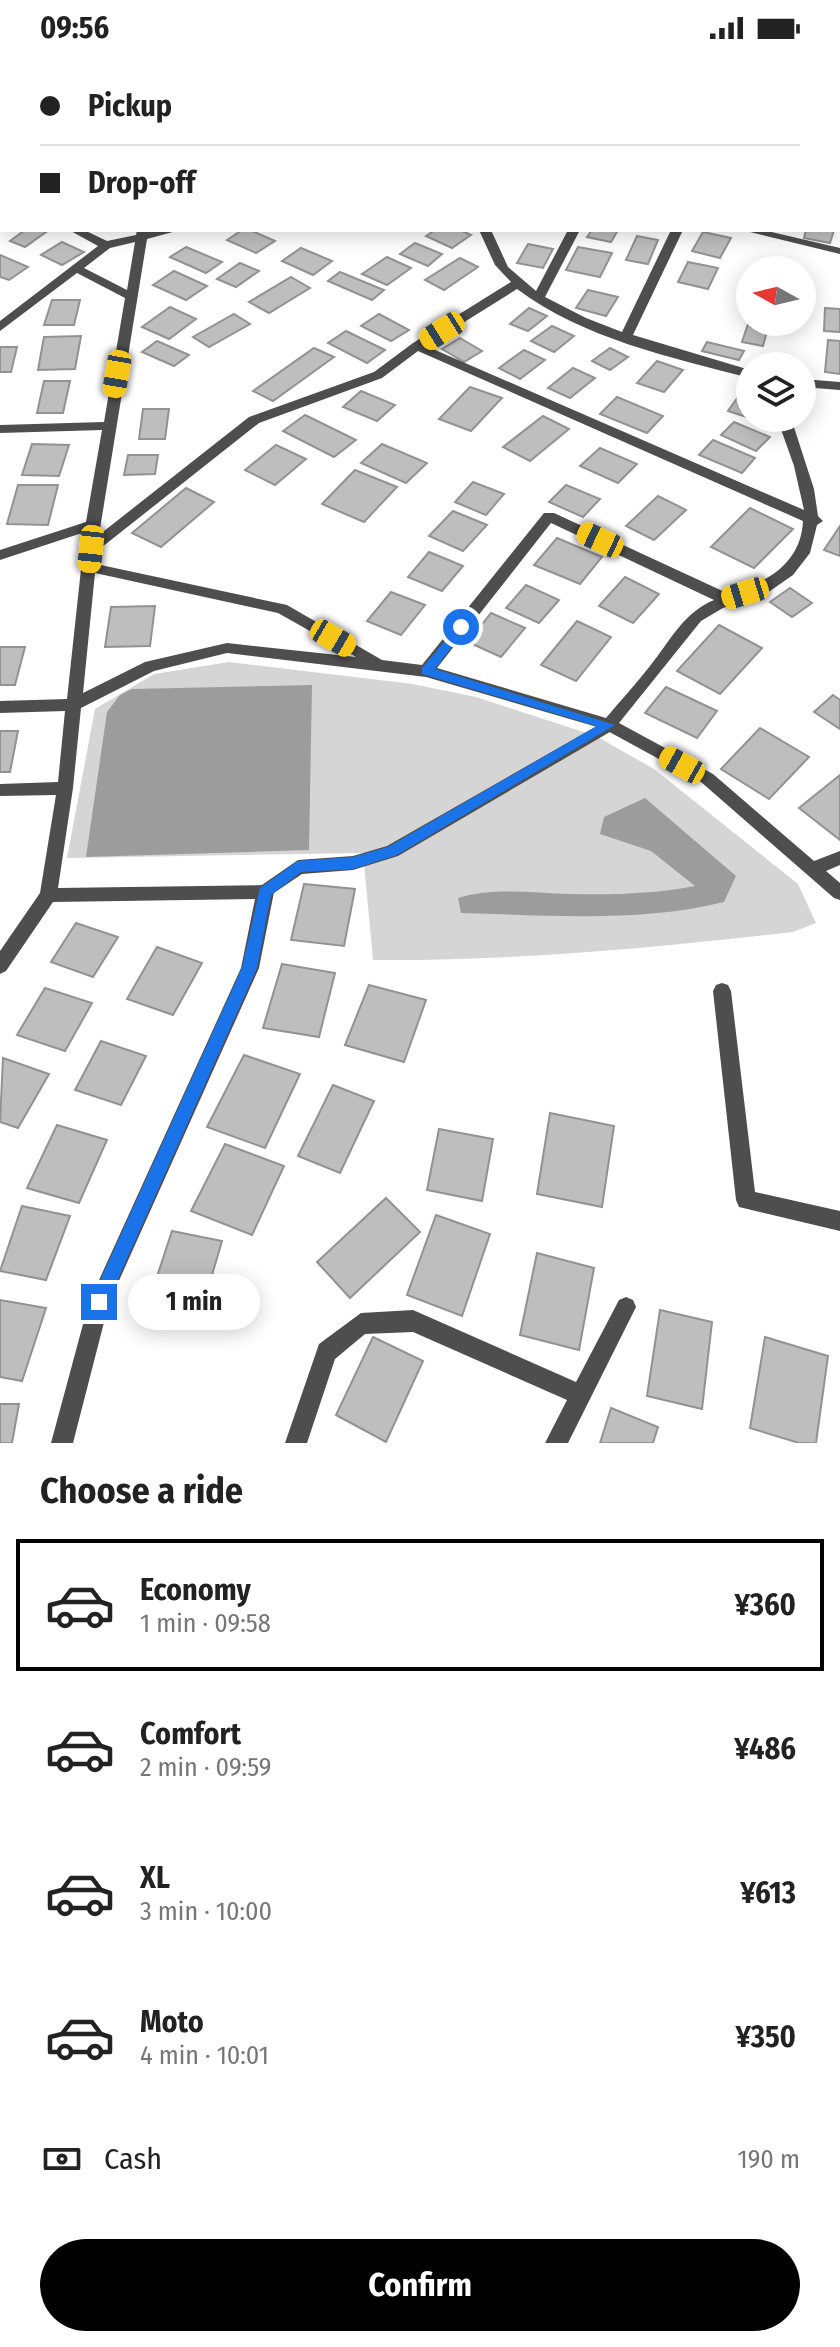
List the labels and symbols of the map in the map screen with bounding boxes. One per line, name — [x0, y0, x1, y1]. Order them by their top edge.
north arrow — [736, 256, 816, 336]
car — [415, 308, 469, 354]
car — [101, 348, 133, 400]
car — [573, 519, 627, 561]
car — [77, 524, 105, 574]
car — [719, 575, 771, 611]
route start — [443, 609, 479, 645]
car — [306, 616, 360, 660]
car — [655, 743, 709, 787]
callout: 1 min — [127, 1274, 259, 1330]
route end — [81, 1284, 117, 1320]

